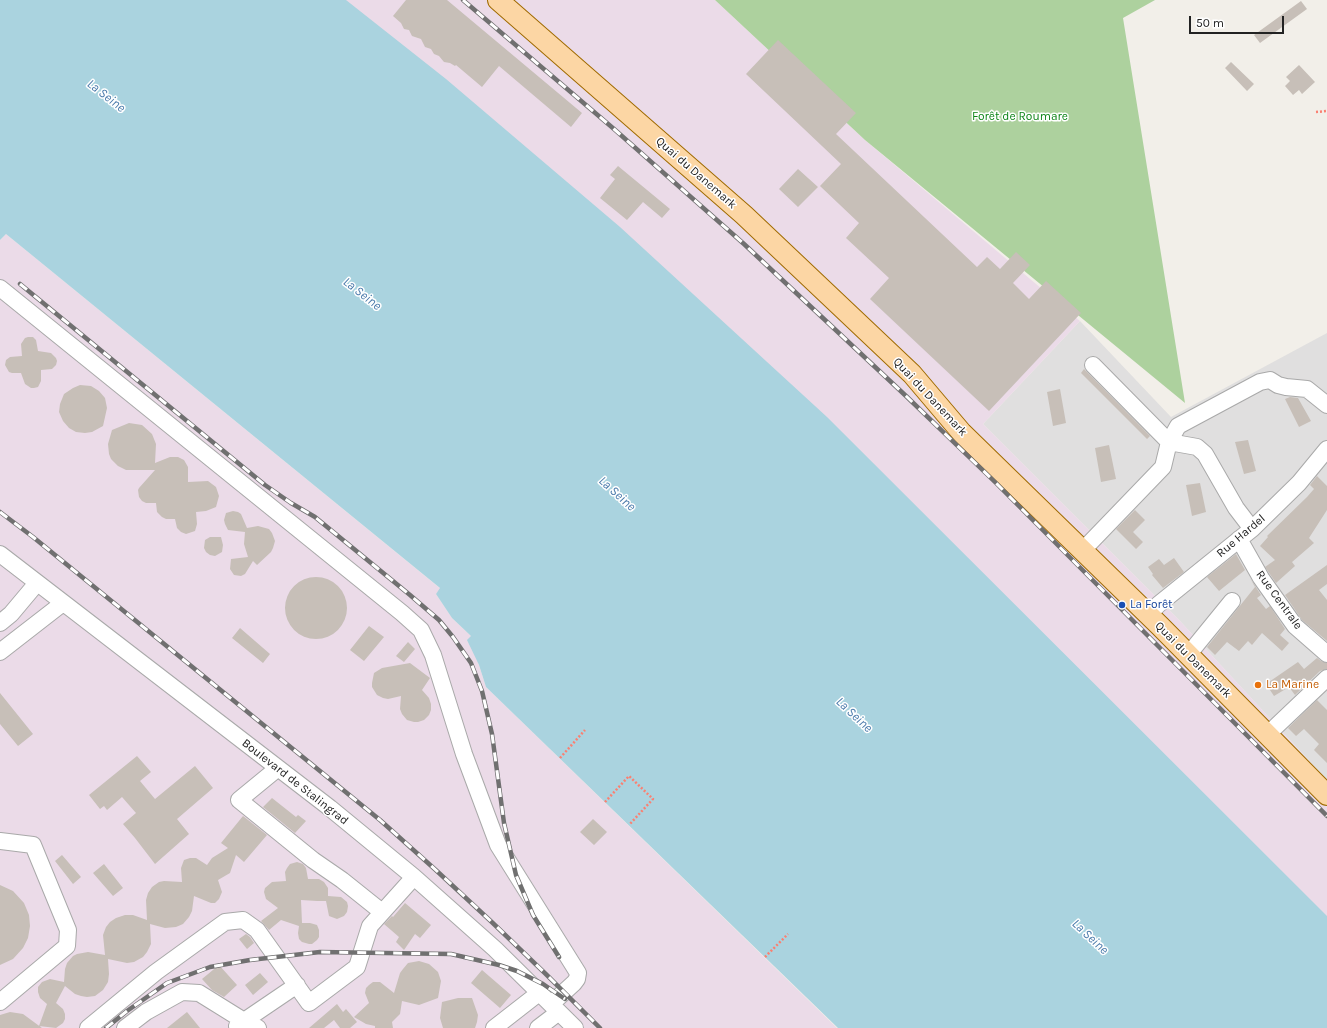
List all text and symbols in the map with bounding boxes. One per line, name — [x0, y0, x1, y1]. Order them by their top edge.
scale bar — [1191, 8, 1286, 34]
text: 50 m — [1196, 16, 1224, 30]
water label: La Seine — [84, 76, 128, 116]
park label: Forêt de Roumare — [972, 110, 1068, 124]
street label: Quai du Danemark — [653, 134, 739, 212]
water label: La Seine — [340, 274, 384, 314]
street label: Quai du Danemark — [890, 355, 970, 439]
water label: La Seine — [595, 473, 639, 515]
street label: Rue Hardel — [1214, 511, 1268, 561]
street label: Rue Centrale — [1253, 568, 1305, 632]
place label: La Forêt — [1130, 598, 1173, 612]
marker: La Forêt — [1117, 600, 1127, 610]
street label: Quai du Danemark — [1152, 619, 1234, 701]
place label: La Marine — [1266, 678, 1319, 692]
marker: La Marine — [1253, 680, 1263, 690]
water label: La Seine — [832, 694, 876, 736]
street label: Boulevard de Stalingrad — [239, 736, 351, 828]
water label: La Seine — [1068, 916, 1112, 958]

